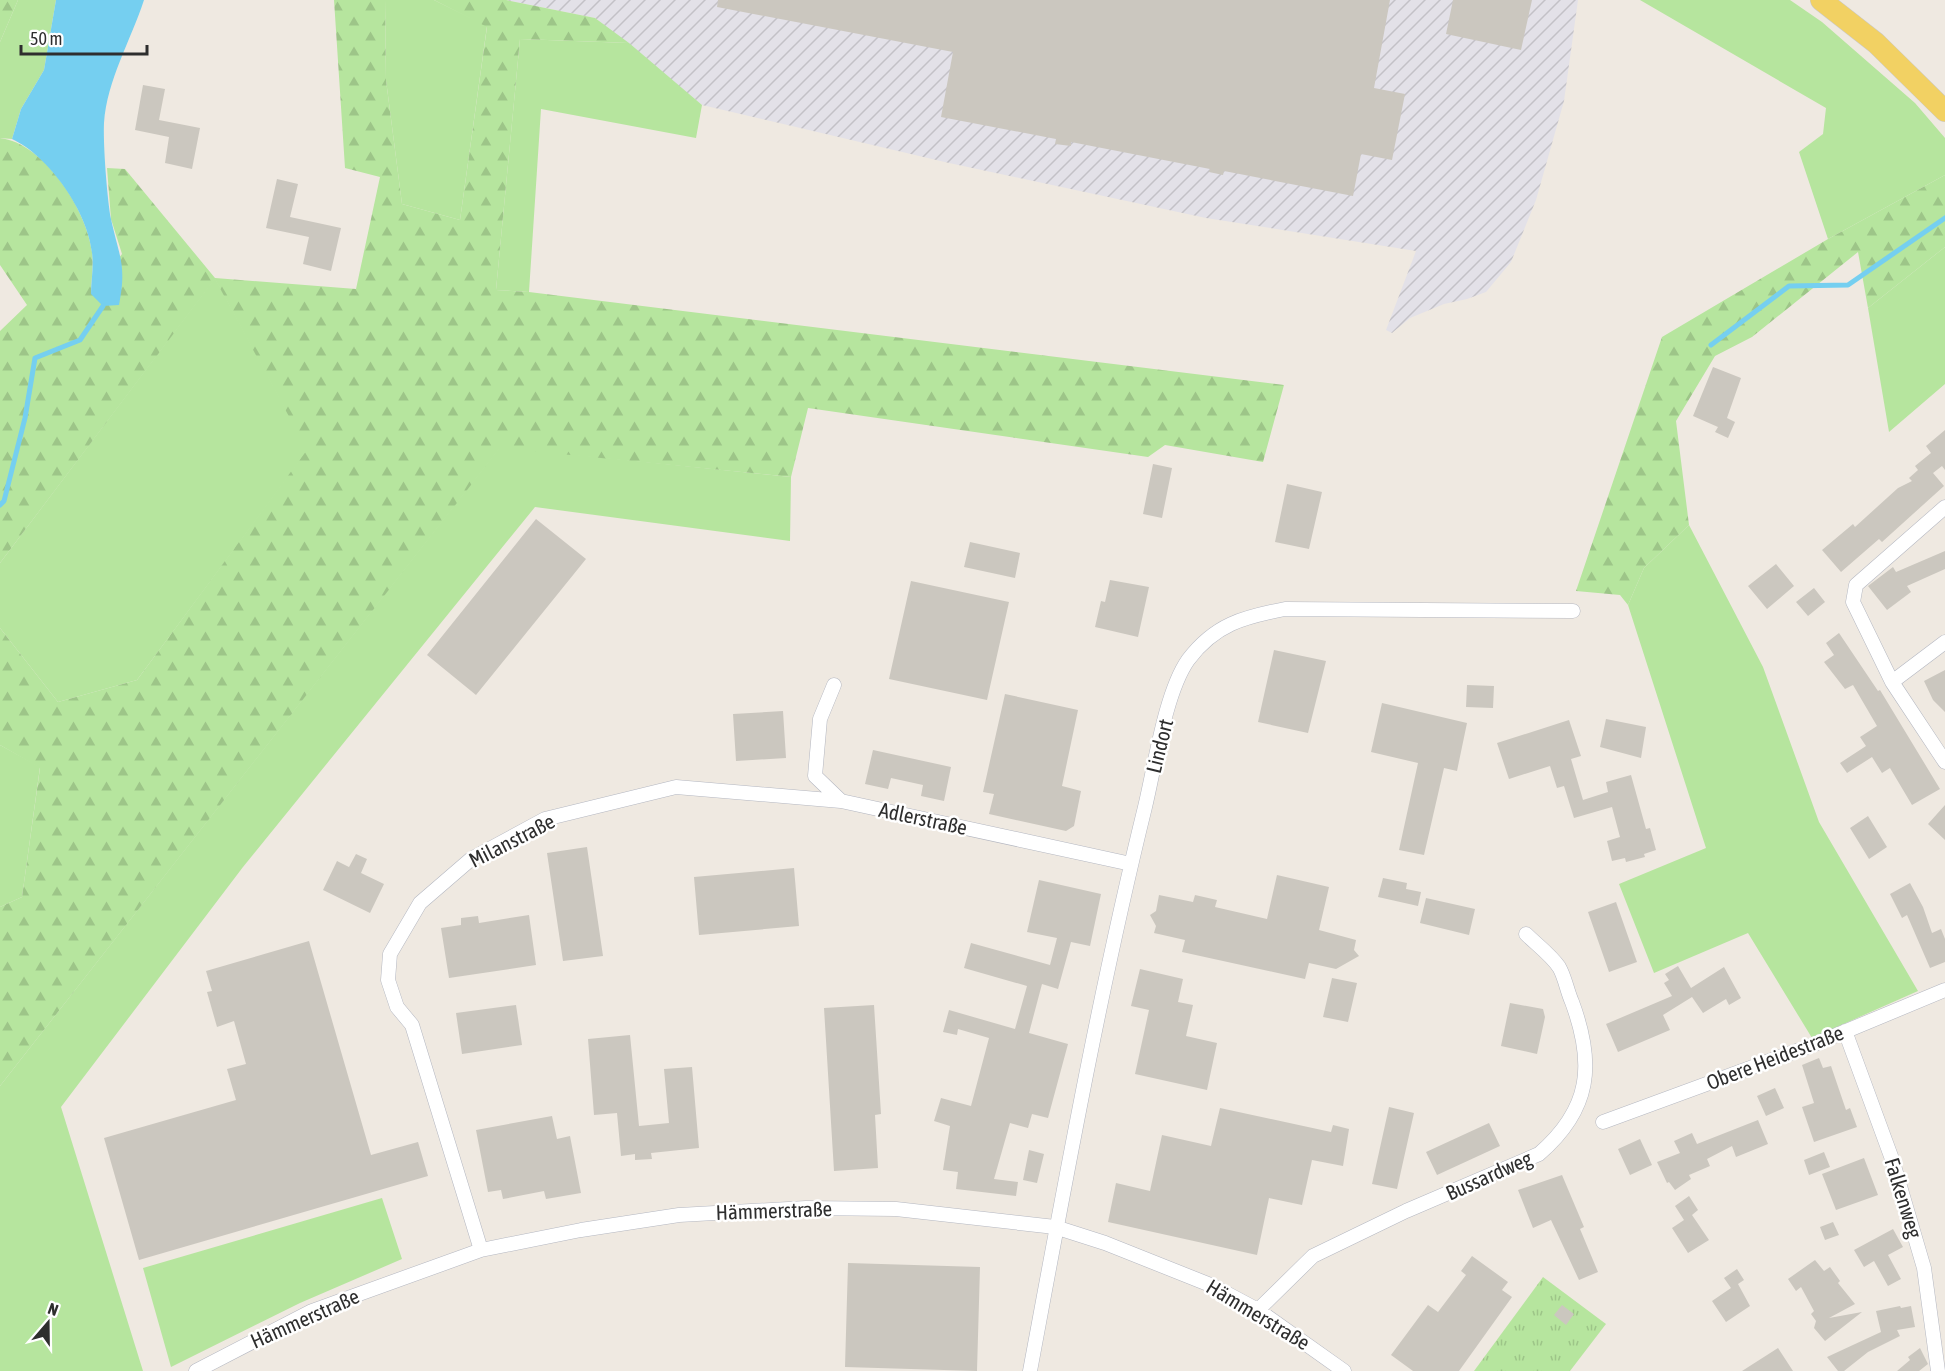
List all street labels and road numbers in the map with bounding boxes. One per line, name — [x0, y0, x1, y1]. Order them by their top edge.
street label: Lindort — [1141, 716, 1177, 775]
street label: Adlerstraße — [877, 797, 970, 839]
street label: Milanstraße — [465, 808, 558, 872]
street label: Obere Heidestraße — [1703, 1020, 1847, 1094]
street label: Bussardweg — [1442, 1145, 1535, 1205]
street label: Falkenweg — [1880, 1155, 1928, 1241]
street label: Hämmerstraße — [715, 1196, 833, 1224]
street label: Hämmerstraße — [1202, 1274, 1315, 1354]
street label: Hämmerstraße — [247, 1283, 363, 1353]

